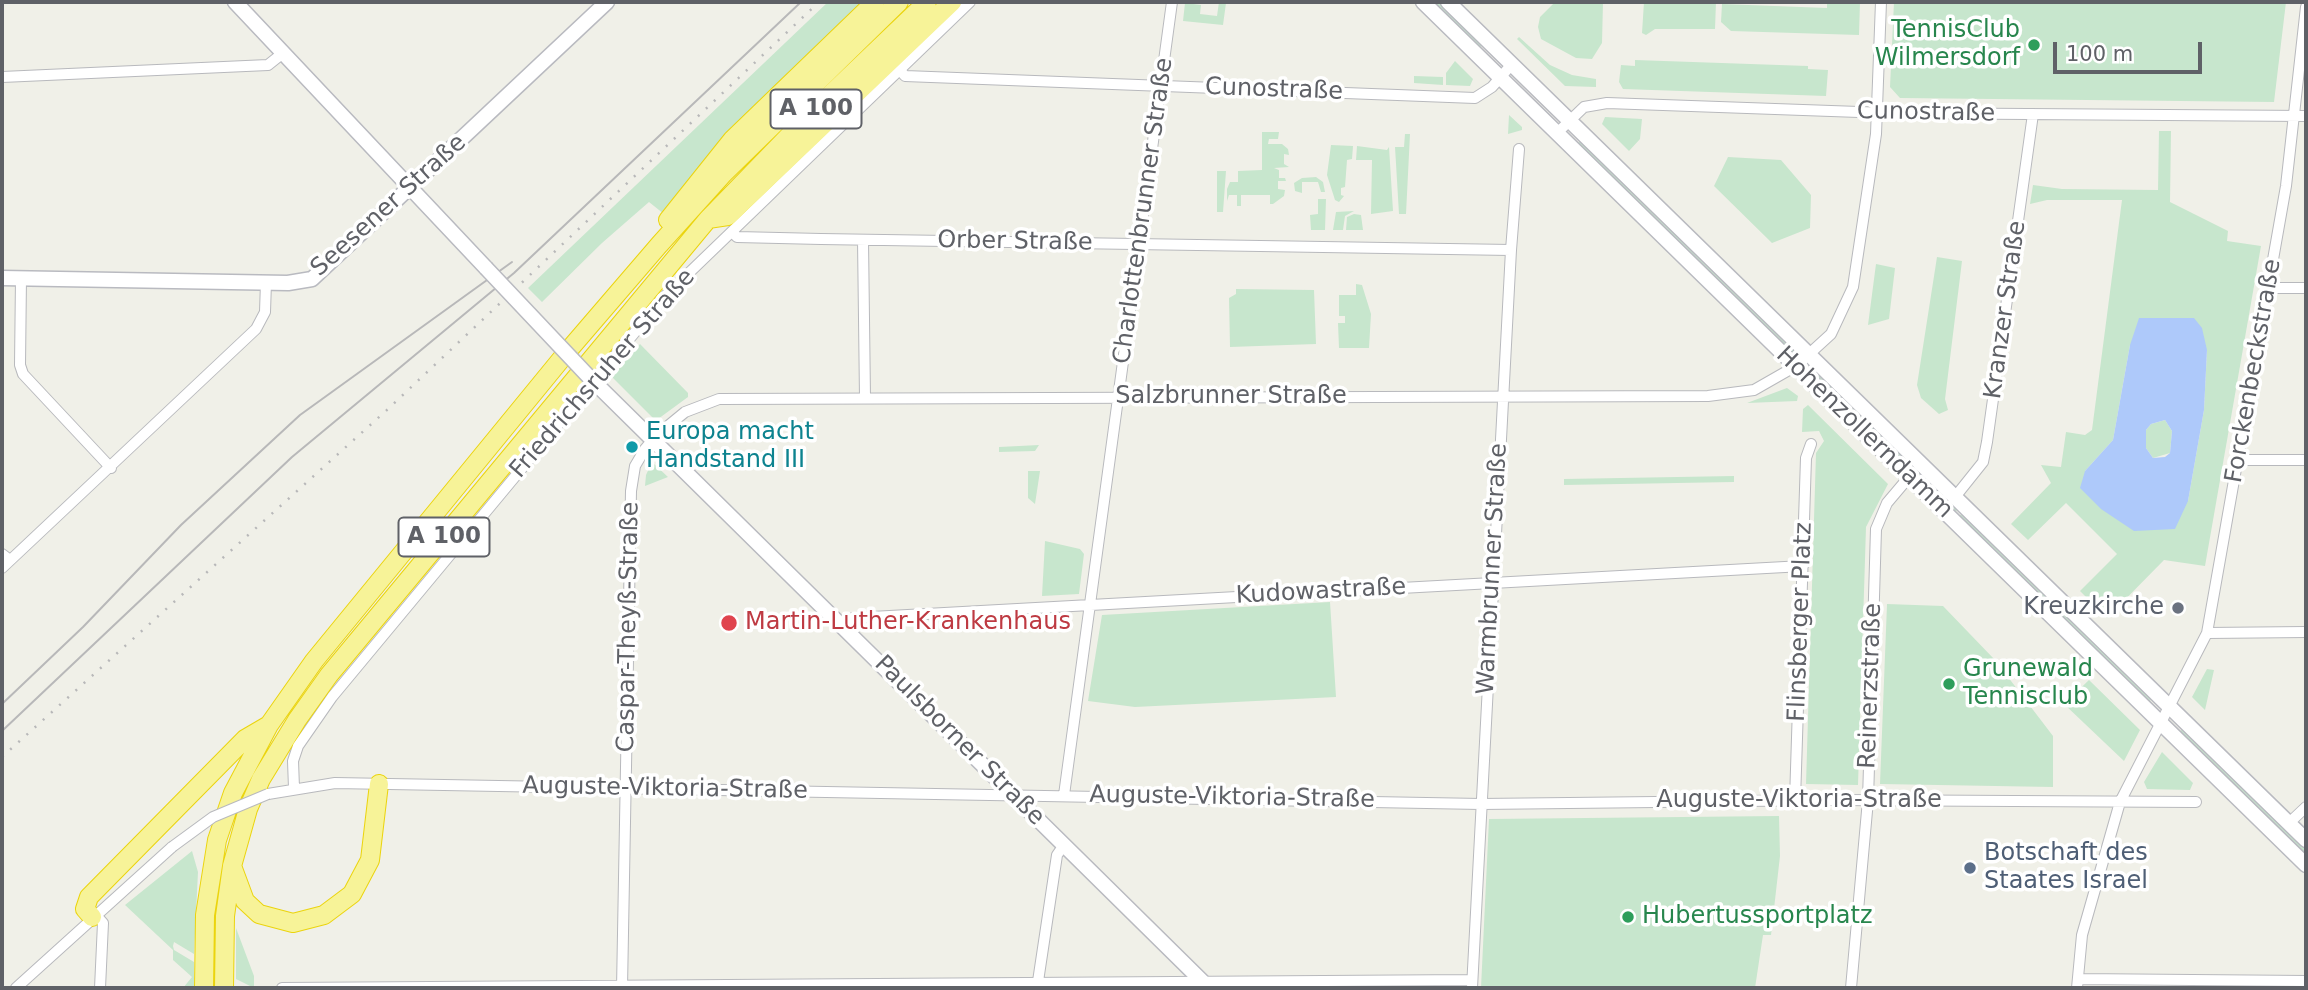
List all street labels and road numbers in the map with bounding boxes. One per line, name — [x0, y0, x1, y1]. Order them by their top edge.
street label: Charlottenbrunner Straße — [1108, 56, 1180, 366]
street label: Cunostraße — [1204, 73, 1344, 107]
road number: A 100 — [770, 90, 862, 128]
street label: Cunostraße — [1857, 97, 1995, 129]
street label: Seesener Straße — [306, 129, 472, 283]
street label: Kranzer Straße — [1979, 219, 2033, 401]
street label: Orber Straße — [937, 226, 1093, 258]
street label: Forckenbeckstraße — [2220, 257, 2288, 485]
street label: Friedrichsruher Straße — [504, 264, 702, 484]
street label: Hohenzollerndamm — [1770, 341, 1958, 525]
street label: Salzbrunner Straße — [1115, 383, 1347, 411]
street label: Warmbrunner Straße — [1472, 443, 1514, 695]
street label: Caspar-Theyß-Straße — [612, 501, 646, 753]
road number: A 100 — [398, 517, 490, 556]
street label: Flinsberger Platz — [1783, 522, 1819, 722]
street label: Kudowastraße — [1235, 573, 1407, 611]
street label: Reinerzstraße — [1854, 603, 1888, 769]
street label: Paulsborner Straße — [868, 650, 1050, 832]
street label: Auguste-Viktoria-Straße — [522, 772, 808, 806]
street label: Auguste-Viktoria-Straße — [1089, 781, 1375, 815]
street label: Auguste-Viktoria-Straße — [1656, 787, 1942, 815]

